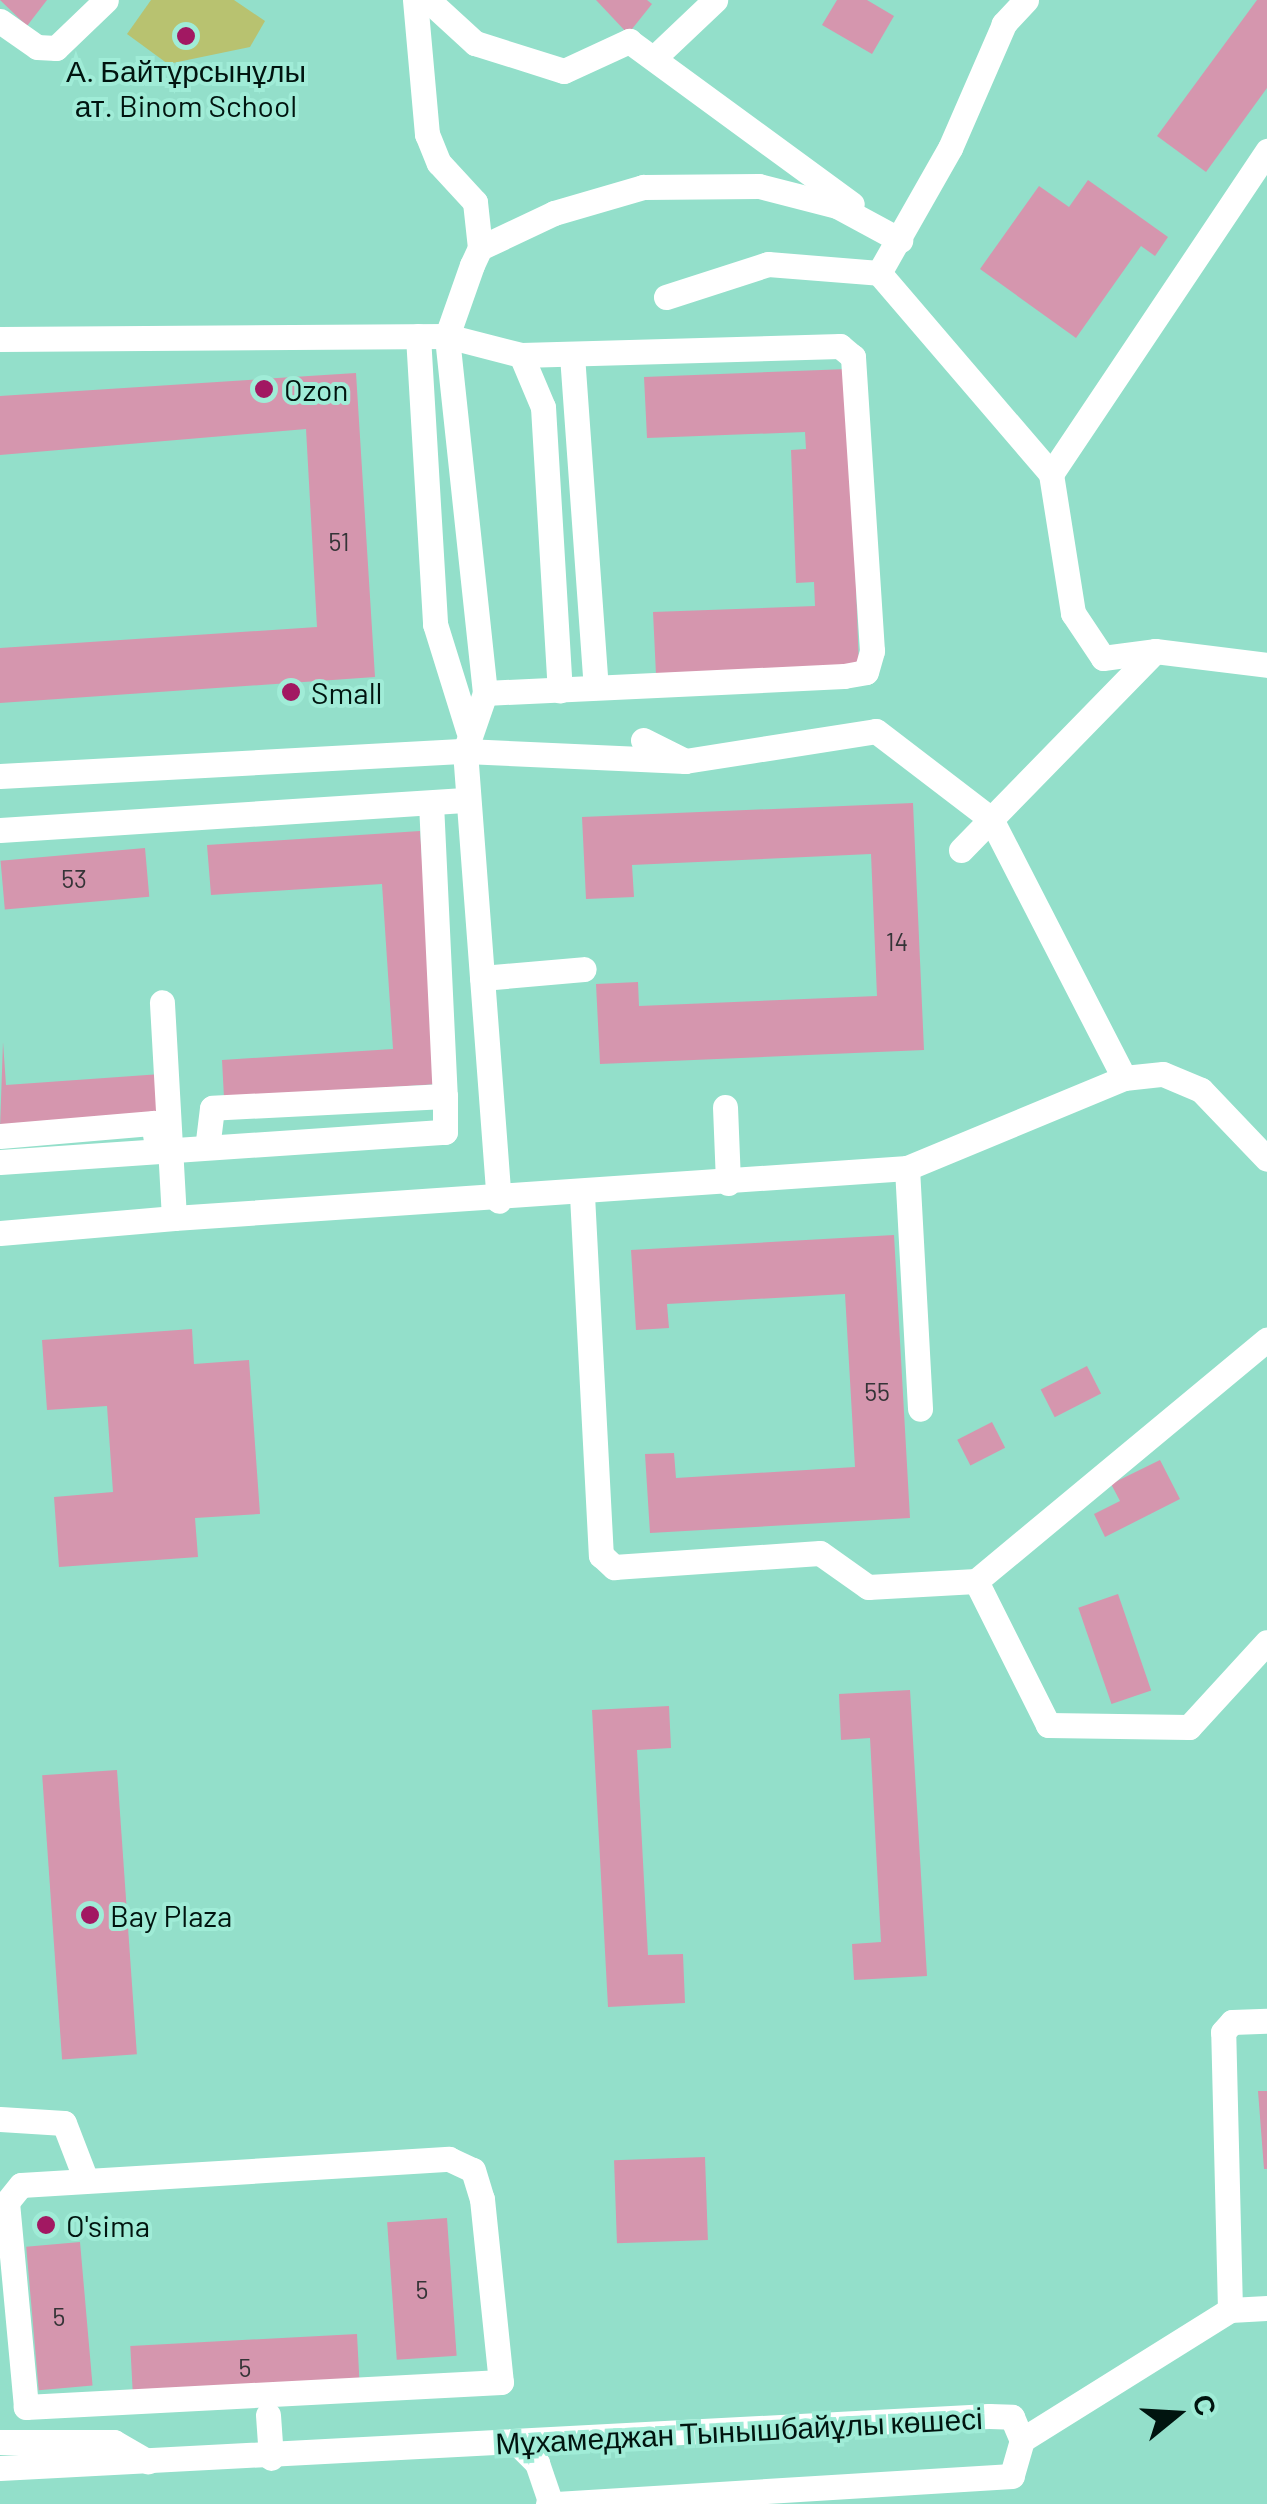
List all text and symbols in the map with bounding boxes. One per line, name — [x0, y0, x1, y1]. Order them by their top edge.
marker: А. Байтұрсынұлы ат. Binom School — [175, 25, 197, 47]
place label: А. Байтұрсынұлы ат. Binom School — [66, 52, 306, 122]
place label: Ozon — [284, 371, 349, 407]
marker: Ozon — [253, 378, 275, 400]
house number: 51 — [329, 526, 349, 556]
place label: Small — [311, 674, 382, 710]
marker: Small — [280, 681, 302, 703]
house number: 53 — [61, 863, 87, 893]
house number: 14 — [886, 926, 908, 956]
house number: 55 — [864, 1376, 890, 1406]
place label: Bay Plaza — [110, 1897, 232, 1933]
marker: Bay Plaza — [79, 1904, 101, 1926]
place label: O'sima — [66, 2207, 150, 2243]
marker: O'sima — [35, 2214, 57, 2236]
house number: 5 — [416, 2274, 428, 2304]
house number: 5 — [53, 2301, 65, 2331]
house number: 5 — [239, 2352, 251, 2382]
north arrow — [1127, 2364, 1227, 2464]
text: С — [1186, 2390, 1225, 2420]
street label: Мұхамеджан Тынышбайұлы көшесі — [494, 2399, 984, 2461]

